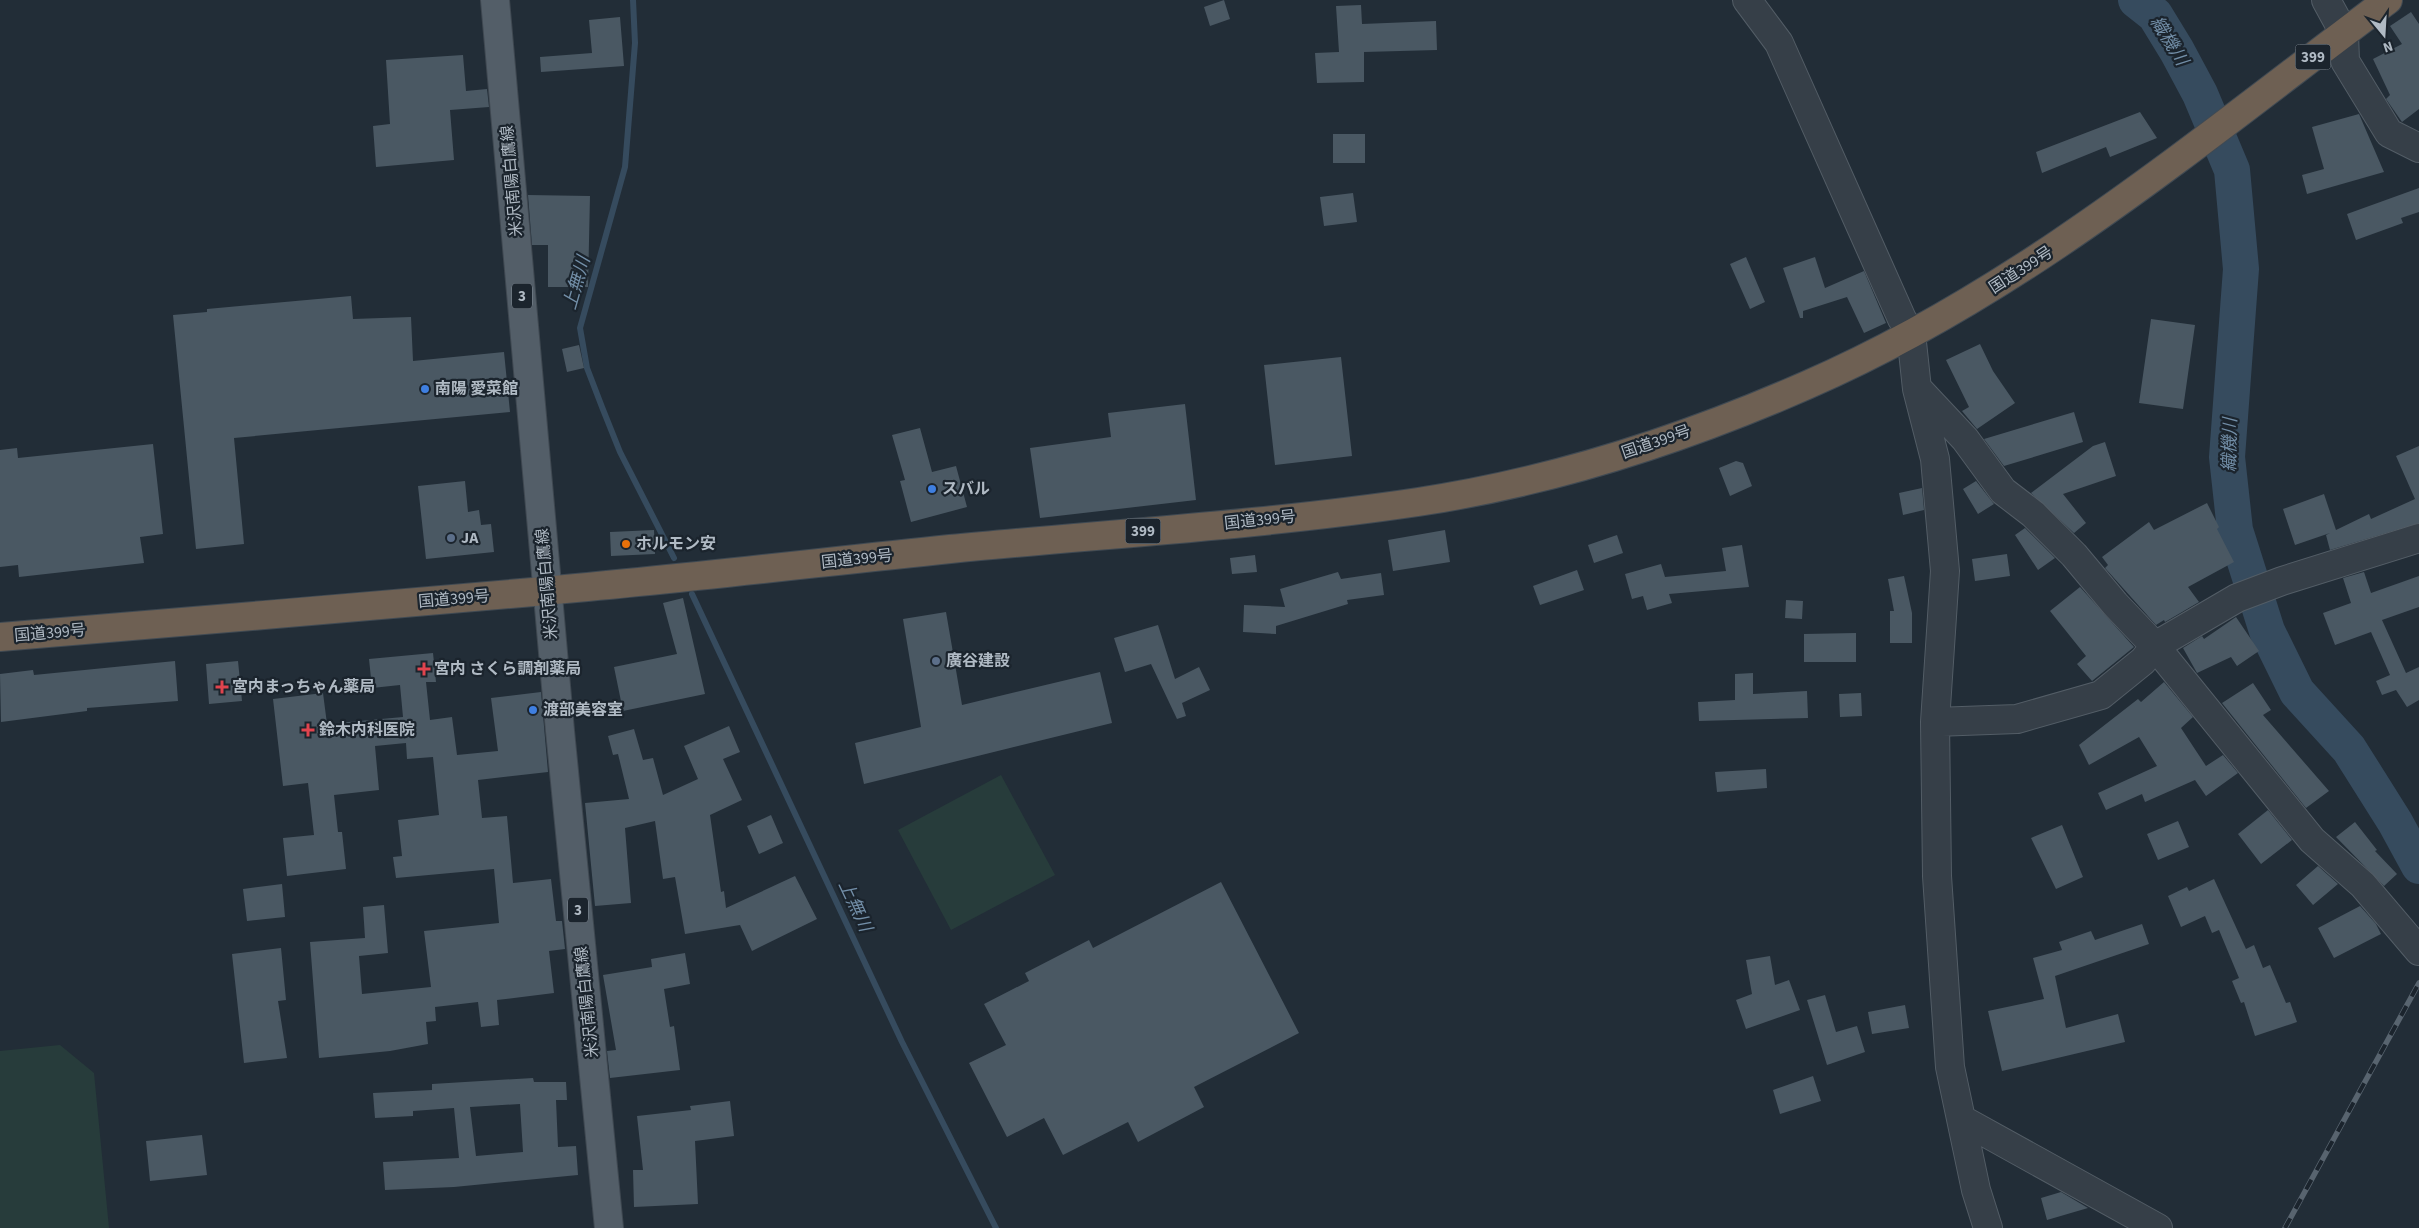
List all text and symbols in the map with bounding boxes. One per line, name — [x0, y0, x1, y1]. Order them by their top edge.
north arrow — [2359, 10, 2409, 60]
water label: 織機川 — [2144, 11, 2195, 72]
text: N — [2380, 35, 2395, 57]
road number: 399 — [2296, 44, 2330, 70]
street label: 米沢南陽白鷹線 — [496, 124, 528, 238]
street label: 国道399号 — [1985, 241, 2057, 299]
water label: 上無川 — [558, 252, 597, 312]
road number: 3 — [512, 284, 532, 308]
place label: 南陽 愛菜館 — [435, 378, 518, 400]
marker: 南陽 愛菜館 — [419, 383, 431, 395]
water label: 織機川 — [2217, 416, 2243, 472]
street label: 国道399号 — [1618, 420, 1694, 464]
place label: スバル — [942, 478, 990, 500]
marker: スバル — [926, 483, 938, 495]
street label: 国道399号 — [1223, 505, 1297, 535]
road number: 399 — [1126, 518, 1160, 544]
place label: JA — [461, 527, 479, 549]
street label: 米沢南陽白鷹線 — [531, 527, 563, 641]
marker: JA — [445, 532, 457, 544]
place label: ホルモン安 — [636, 533, 716, 555]
marker: ホルモン安 — [620, 538, 632, 550]
street label: 国道399号 — [820, 544, 894, 574]
street label: 国道399号 — [417, 585, 491, 613]
street label: 国道399号 — [13, 619, 87, 647]
place label: 廣谷建設 — [946, 650, 1010, 672]
marker: 廣谷建設 — [930, 655, 942, 667]
place label: 宮内 さくら調剤薬局 — [434, 658, 581, 680]
marker: 宮内 さくら調剤薬局 — [418, 663, 430, 675]
place label: 宮内まっちゃん薬局 — [232, 676, 375, 698]
marker: 宮内まっちゃん薬局 — [216, 681, 228, 693]
place label: 渡部美容室 — [543, 699, 623, 721]
marker: 渡部美容室 — [527, 704, 539, 716]
place label: 鈴木内科医院 — [319, 719, 415, 741]
marker: 鈴木内科医院 — [301, 723, 315, 737]
water label: 上無川 — [832, 876, 879, 938]
road number: 3 — [568, 898, 588, 922]
street label: 米沢南陽白鷹線 — [570, 945, 604, 1059]

